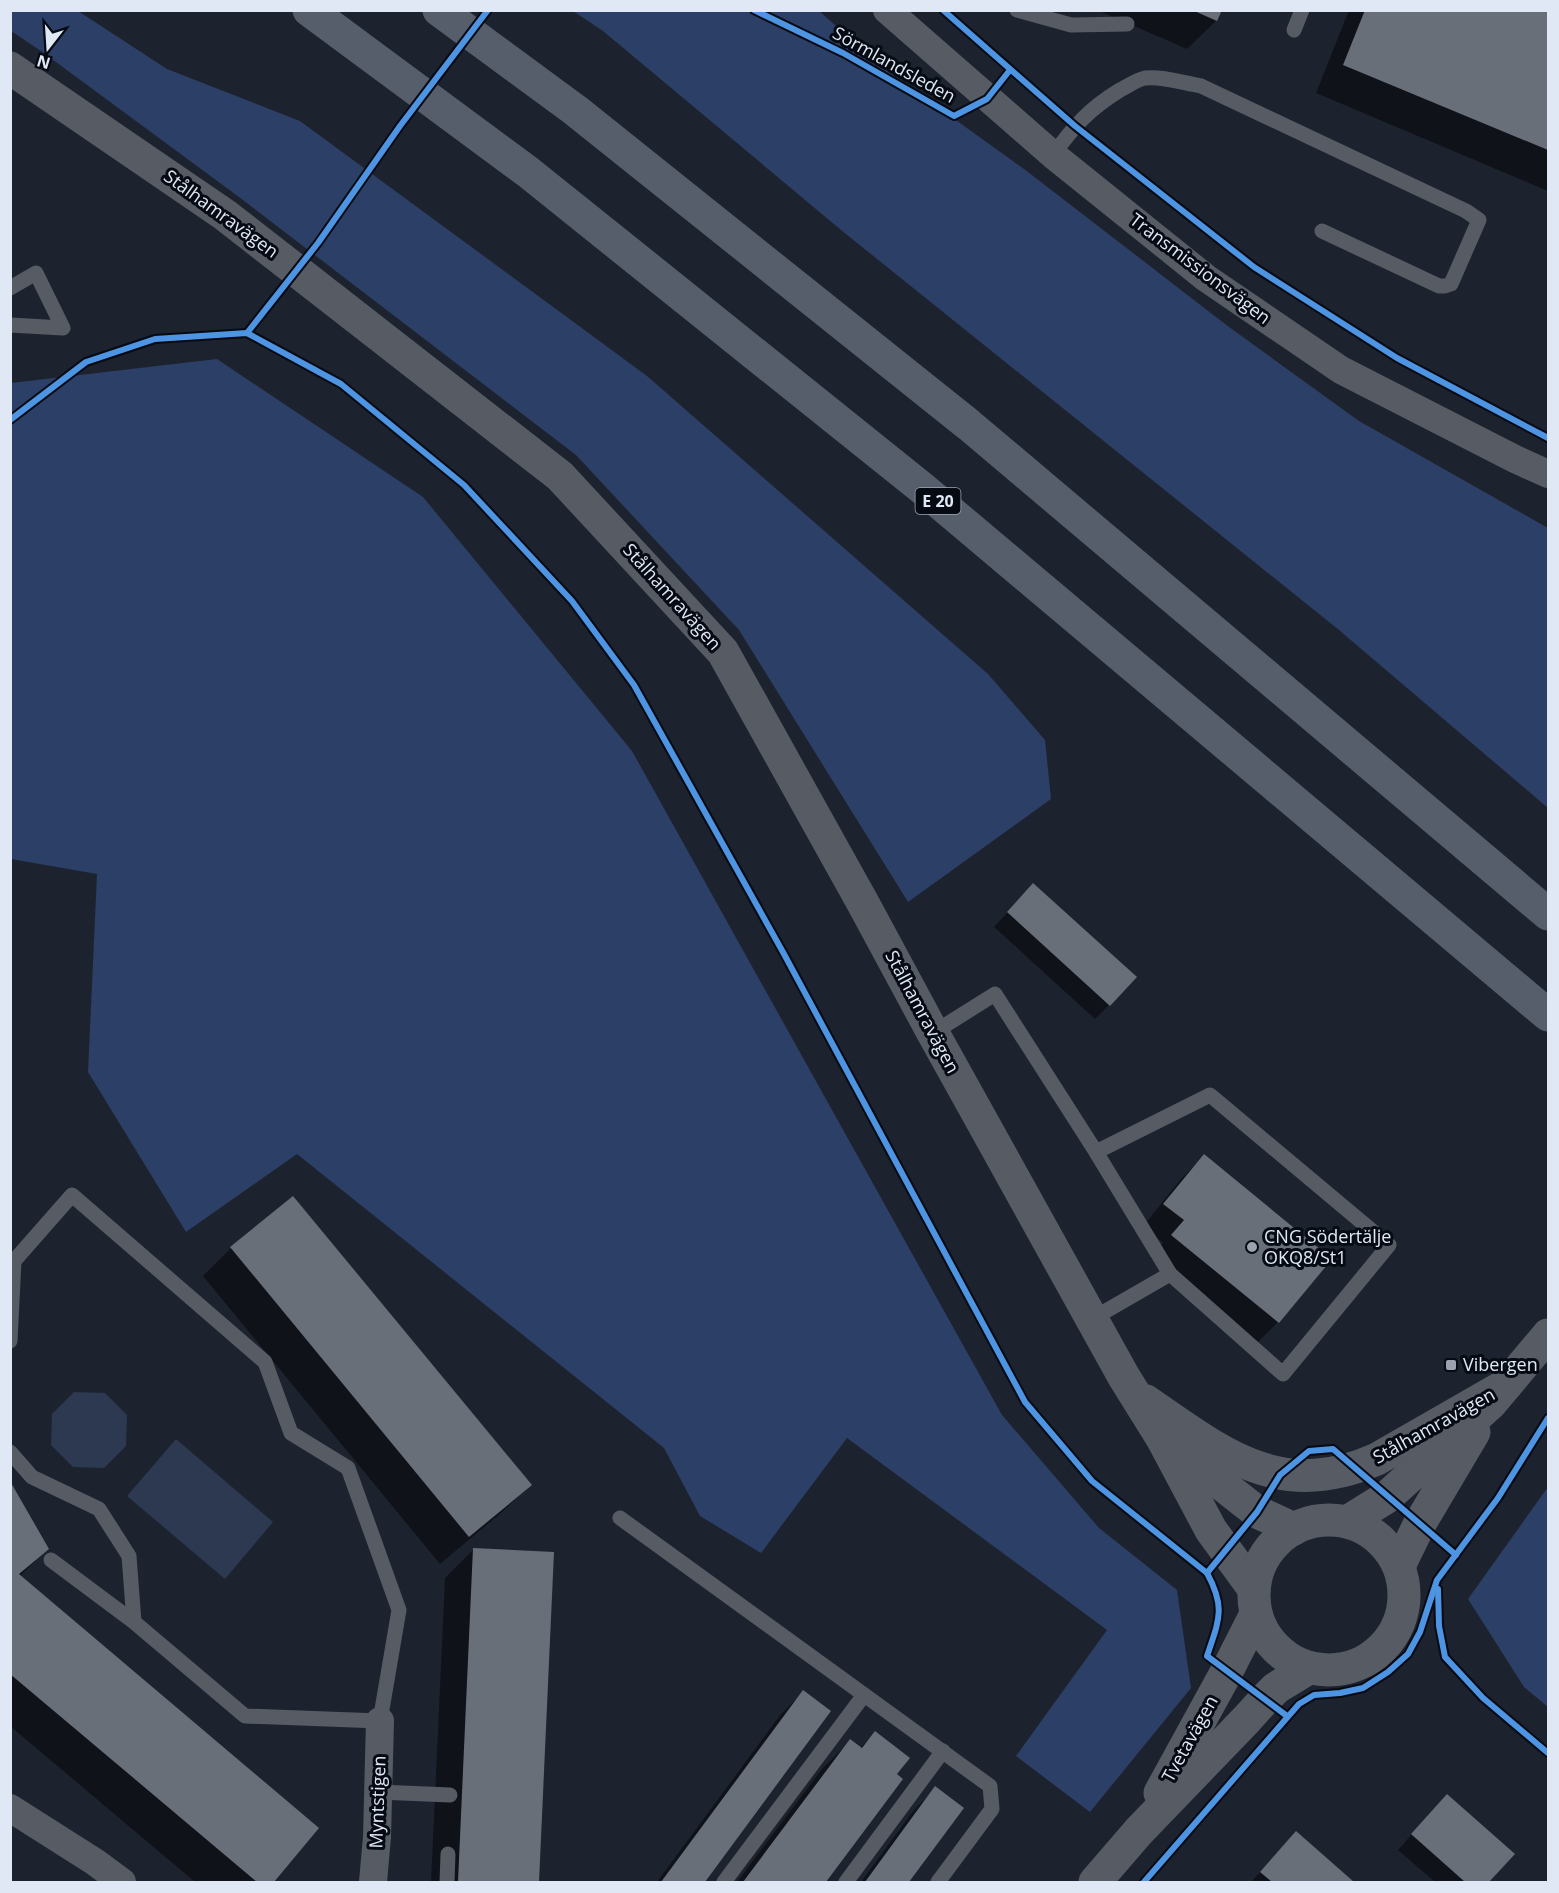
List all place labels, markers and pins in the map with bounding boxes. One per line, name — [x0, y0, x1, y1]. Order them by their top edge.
place label: CNG Södertälje OKQ8/St1 — [1264, 1224, 1391, 1269]
marker: CNG Södertälje OKQ8/St1 — [1245, 1240, 1259, 1254]
place label: Vibergen — [1463, 1352, 1538, 1376]
marker: Vibergen — [1444, 1358, 1458, 1372]

